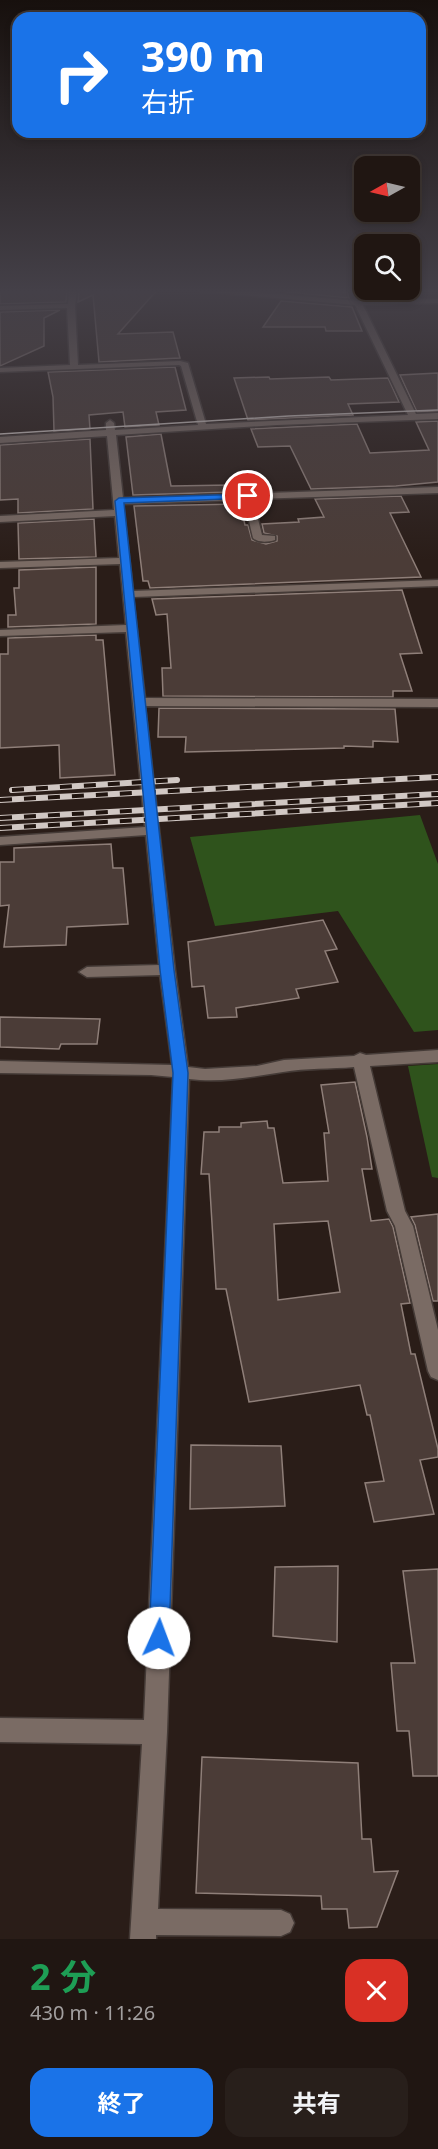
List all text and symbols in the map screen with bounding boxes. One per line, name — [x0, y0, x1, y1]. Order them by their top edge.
text: 390 m — [141, 27, 265, 84]
icon: right — [42, 36, 120, 114]
text: 右折 — [141, 83, 195, 120]
north arrow — [354, 156, 420, 222]
map controls — [354, 156, 420, 300]
button: search — [354, 234, 420, 300]
pin — [222, 470, 273, 521]
icon: arrive — [231, 479, 264, 512]
position arrow — [127, 1606, 191, 1670]
text: 2 分 — [30, 1952, 96, 2001]
button: close — [345, 1959, 408, 2022]
text: 430 m · 11:26 — [30, 1999, 155, 2026]
button: 終了 — [30, 2068, 213, 2137]
button: 共有 — [225, 2068, 408, 2137]

